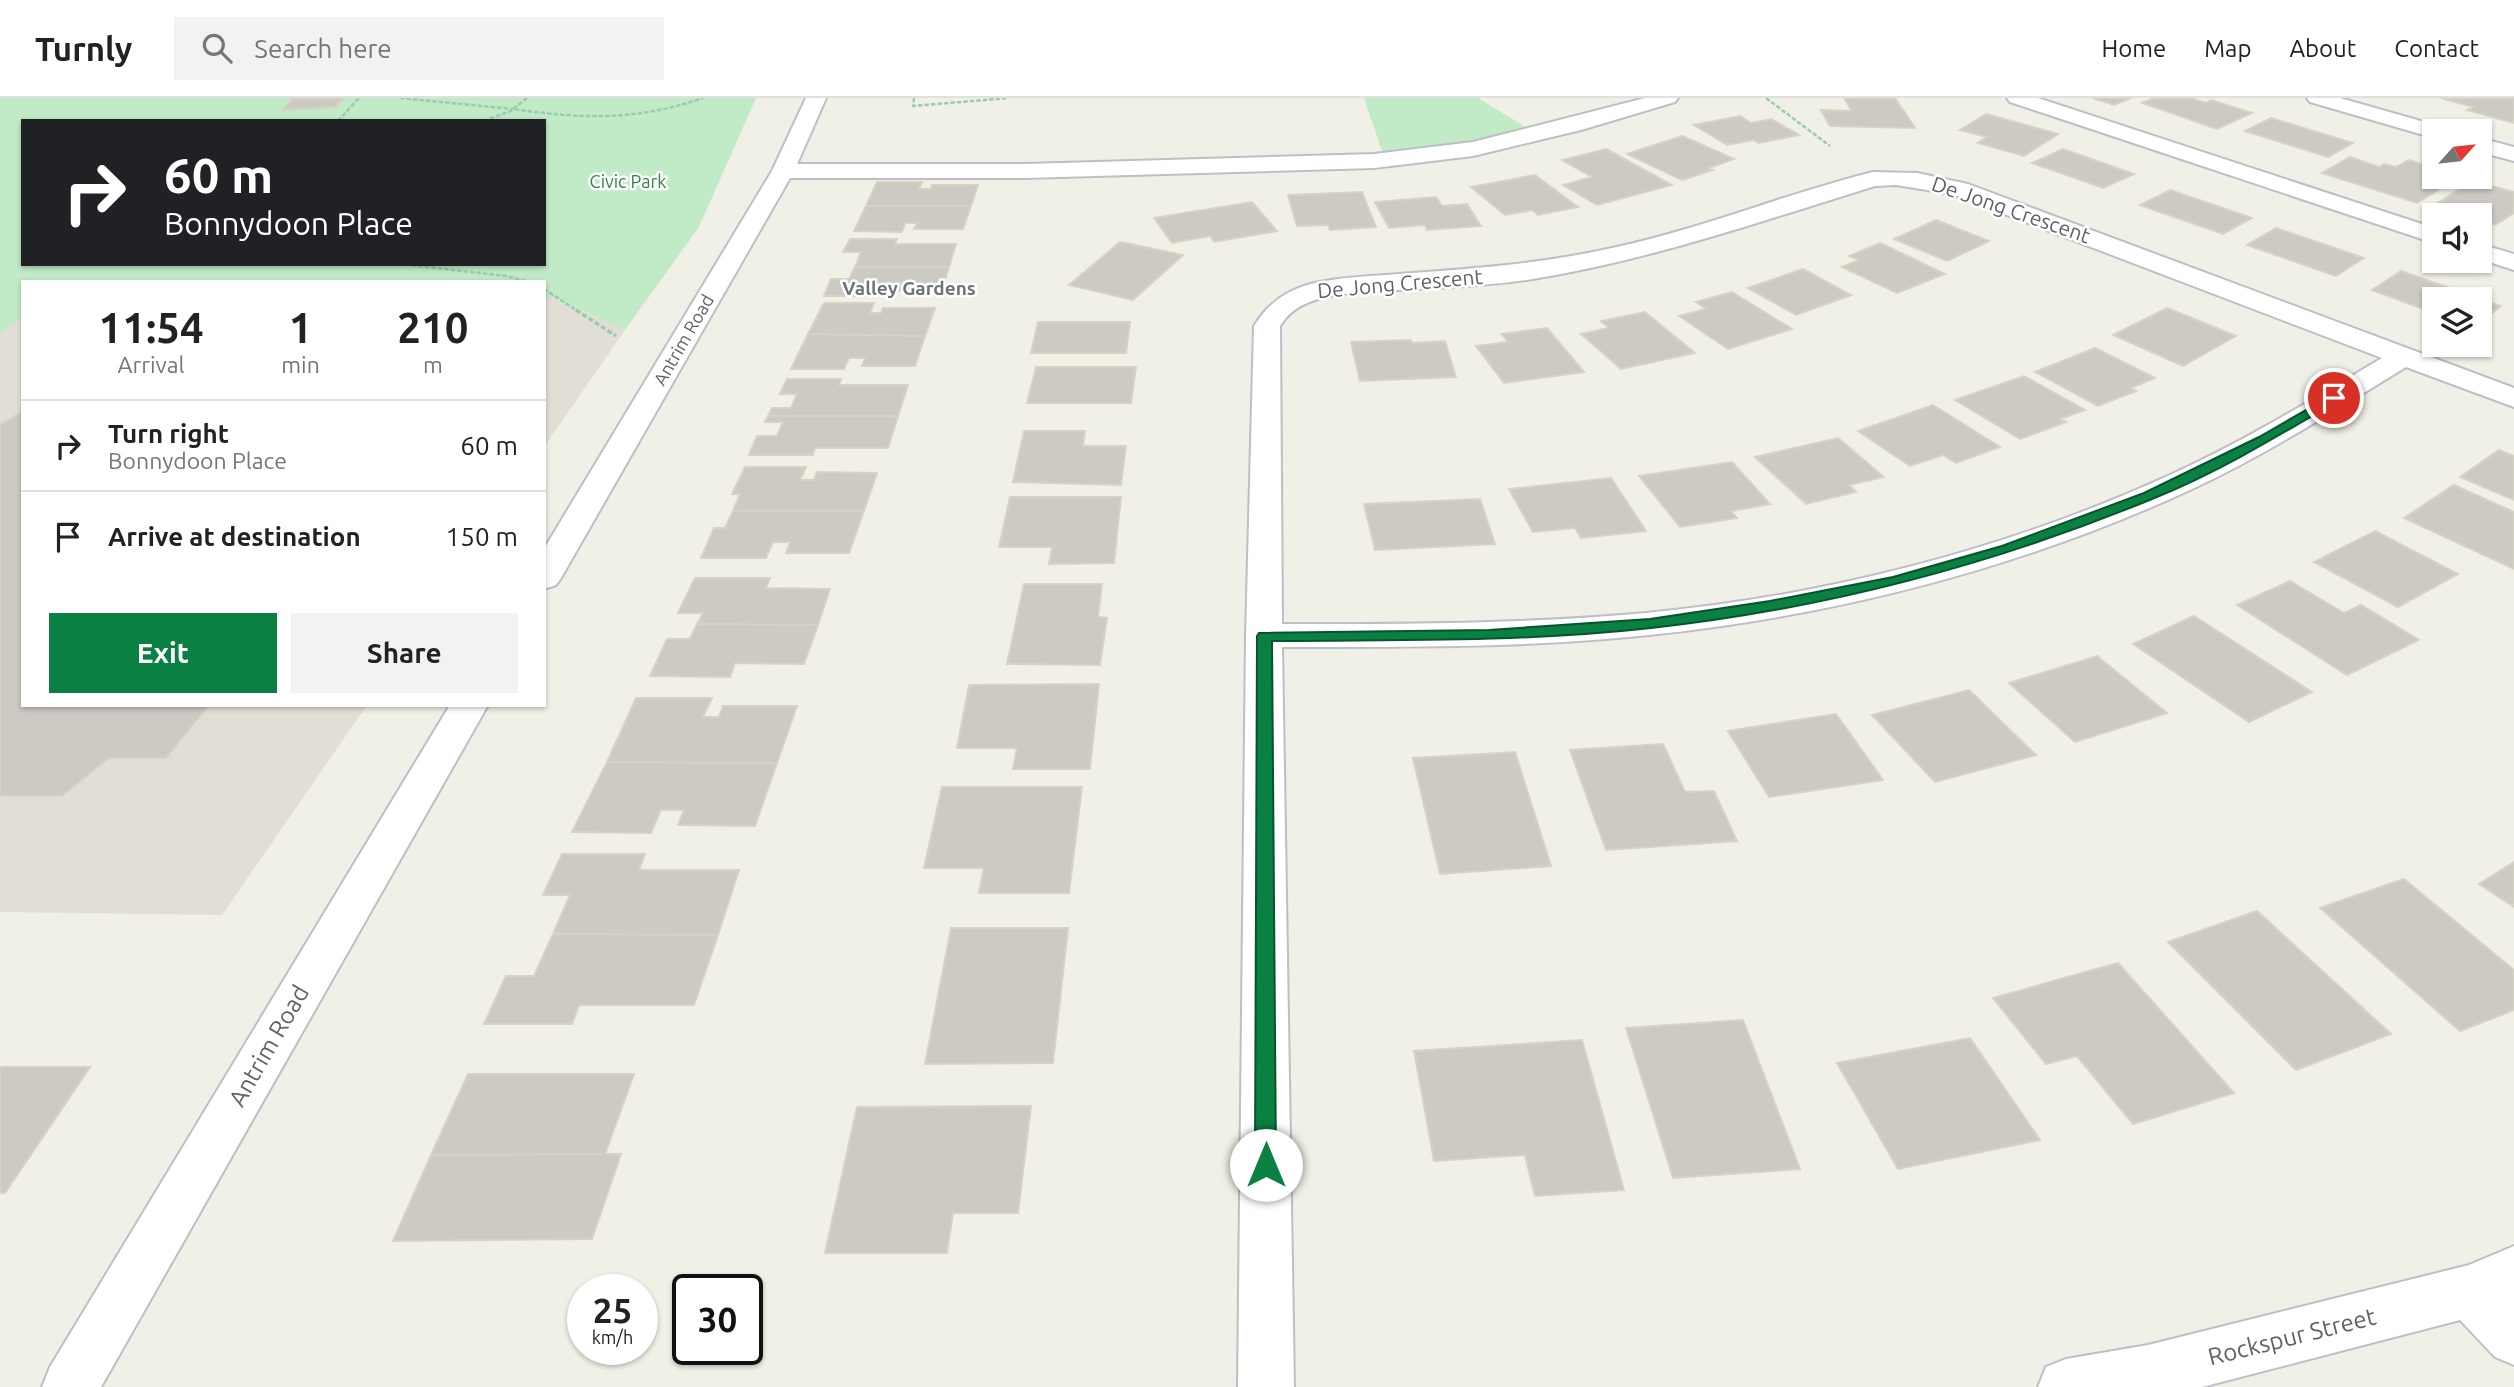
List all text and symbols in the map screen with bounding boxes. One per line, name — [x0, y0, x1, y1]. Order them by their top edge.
search box — [174, 17, 664, 80]
icon: search — [198, 29, 236, 67]
text: Turnly — [35, 30, 132, 67]
text: Search here — [254, 34, 392, 63]
text: Home — [2101, 35, 2166, 62]
text: Map — [2204, 35, 2251, 62]
text: About — [2289, 35, 2356, 62]
text: Contact — [2394, 35, 2479, 62]
north arrow — [2422, 119, 2492, 189]
map controls — [2422, 119, 2492, 357]
icon: right — [49, 147, 140, 238]
text: 60 m — [164, 147, 273, 202]
park label: Civic Park — [590, 171, 666, 191]
street label: De Jong Crescent — [1929, 171, 2094, 247]
button: sound — [2422, 203, 2492, 273]
text: Bonnydoon Place — [164, 205, 413, 241]
street label: De Jong Crescent — [1316, 264, 1484, 302]
district label: Valley Gardens — [842, 277, 976, 299]
button: layers — [2422, 287, 2492, 357]
street label: Antrim Road — [649, 291, 717, 388]
text: 11:54 — [99, 304, 204, 351]
text: 1 — [289, 304, 312, 351]
text: 210 — [397, 304, 468, 351]
text: Arrival — [118, 352, 185, 377]
text: min — [281, 352, 320, 377]
text: m — [423, 352, 443, 377]
pin — [2304, 368, 2364, 428]
icon: arrive — [2315, 379, 2353, 417]
text: Turn right — [108, 419, 229, 448]
icon: right — [49, 427, 87, 465]
text: 60 m — [460, 431, 518, 460]
text: Bonnydoon Place — [108, 448, 287, 473]
icon: arrive — [49, 518, 87, 556]
text: Arrive at destination — [108, 522, 361, 551]
text: 150 m — [446, 522, 518, 551]
button: Exit — [49, 613, 277, 693]
button: Share — [291, 613, 518, 693]
street label: Antrim Road — [223, 980, 314, 1111]
position arrow — [1229, 1128, 1303, 1202]
speed limit sign: 30 — [672, 1274, 763, 1365]
text: 25 — [593, 1290, 632, 1330]
street label: Rockspur Street — [2205, 1302, 2379, 1370]
text: km/h — [592, 1327, 633, 1347]

